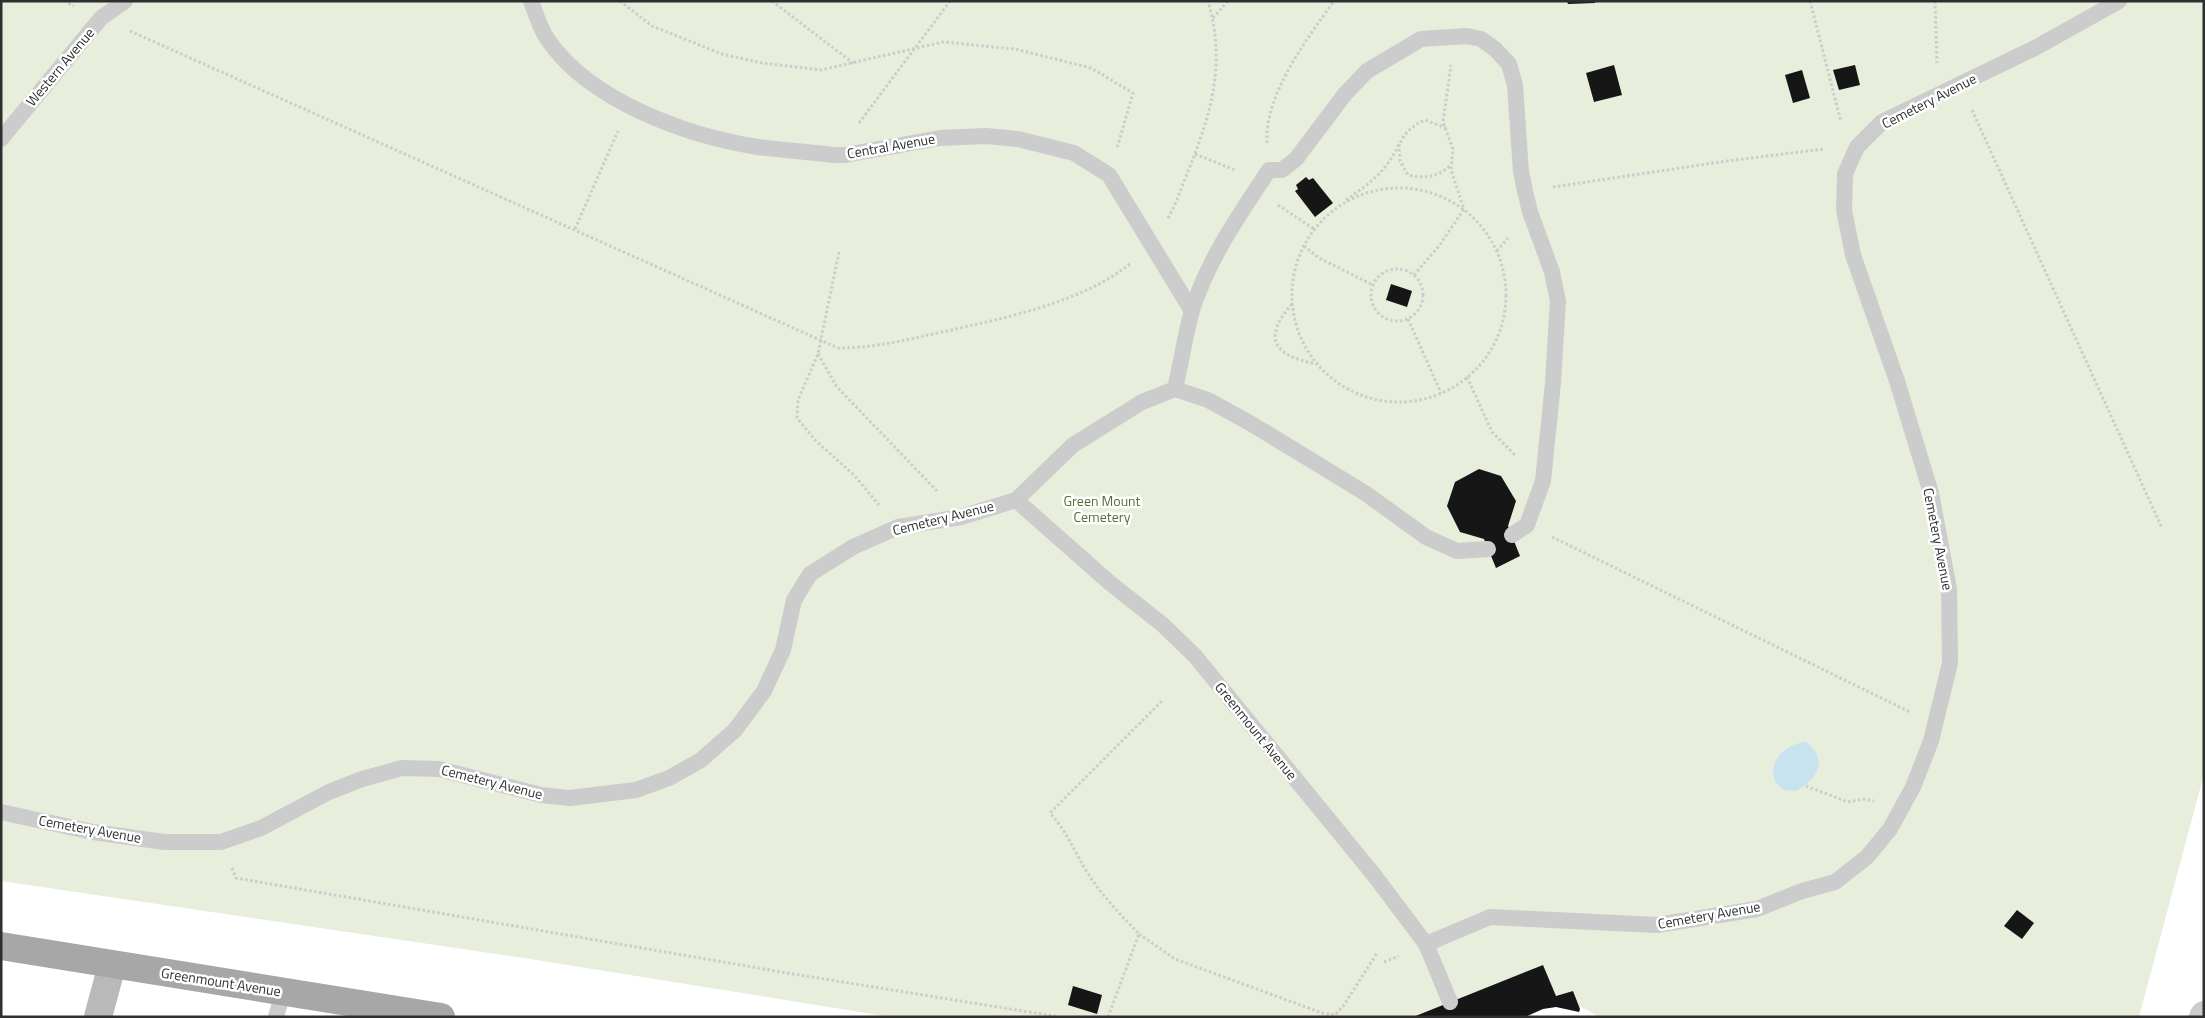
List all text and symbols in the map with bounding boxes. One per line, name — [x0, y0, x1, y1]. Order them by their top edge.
street label: Western Avenue — [20, 23, 99, 111]
street label: Cemetery Avenue — [1878, 68, 1980, 133]
street label: Central Avenue — [845, 127, 937, 164]
street label: Cemetery Avenue — [1918, 486, 1959, 592]
park label: Green Mount Cemetery — [1064, 490, 1141, 527]
street label: Cemetery Avenue — [890, 495, 996, 540]
street label: Greenmount Avenue — [1210, 677, 1303, 784]
street label: Cemetery Avenue — [439, 759, 545, 804]
street label: Cemetery Avenue — [37, 809, 143, 848]
street label: Cemetery Avenue — [1656, 895, 1762, 934]
street label: Greenmount Avenue — [160, 962, 282, 1001]

